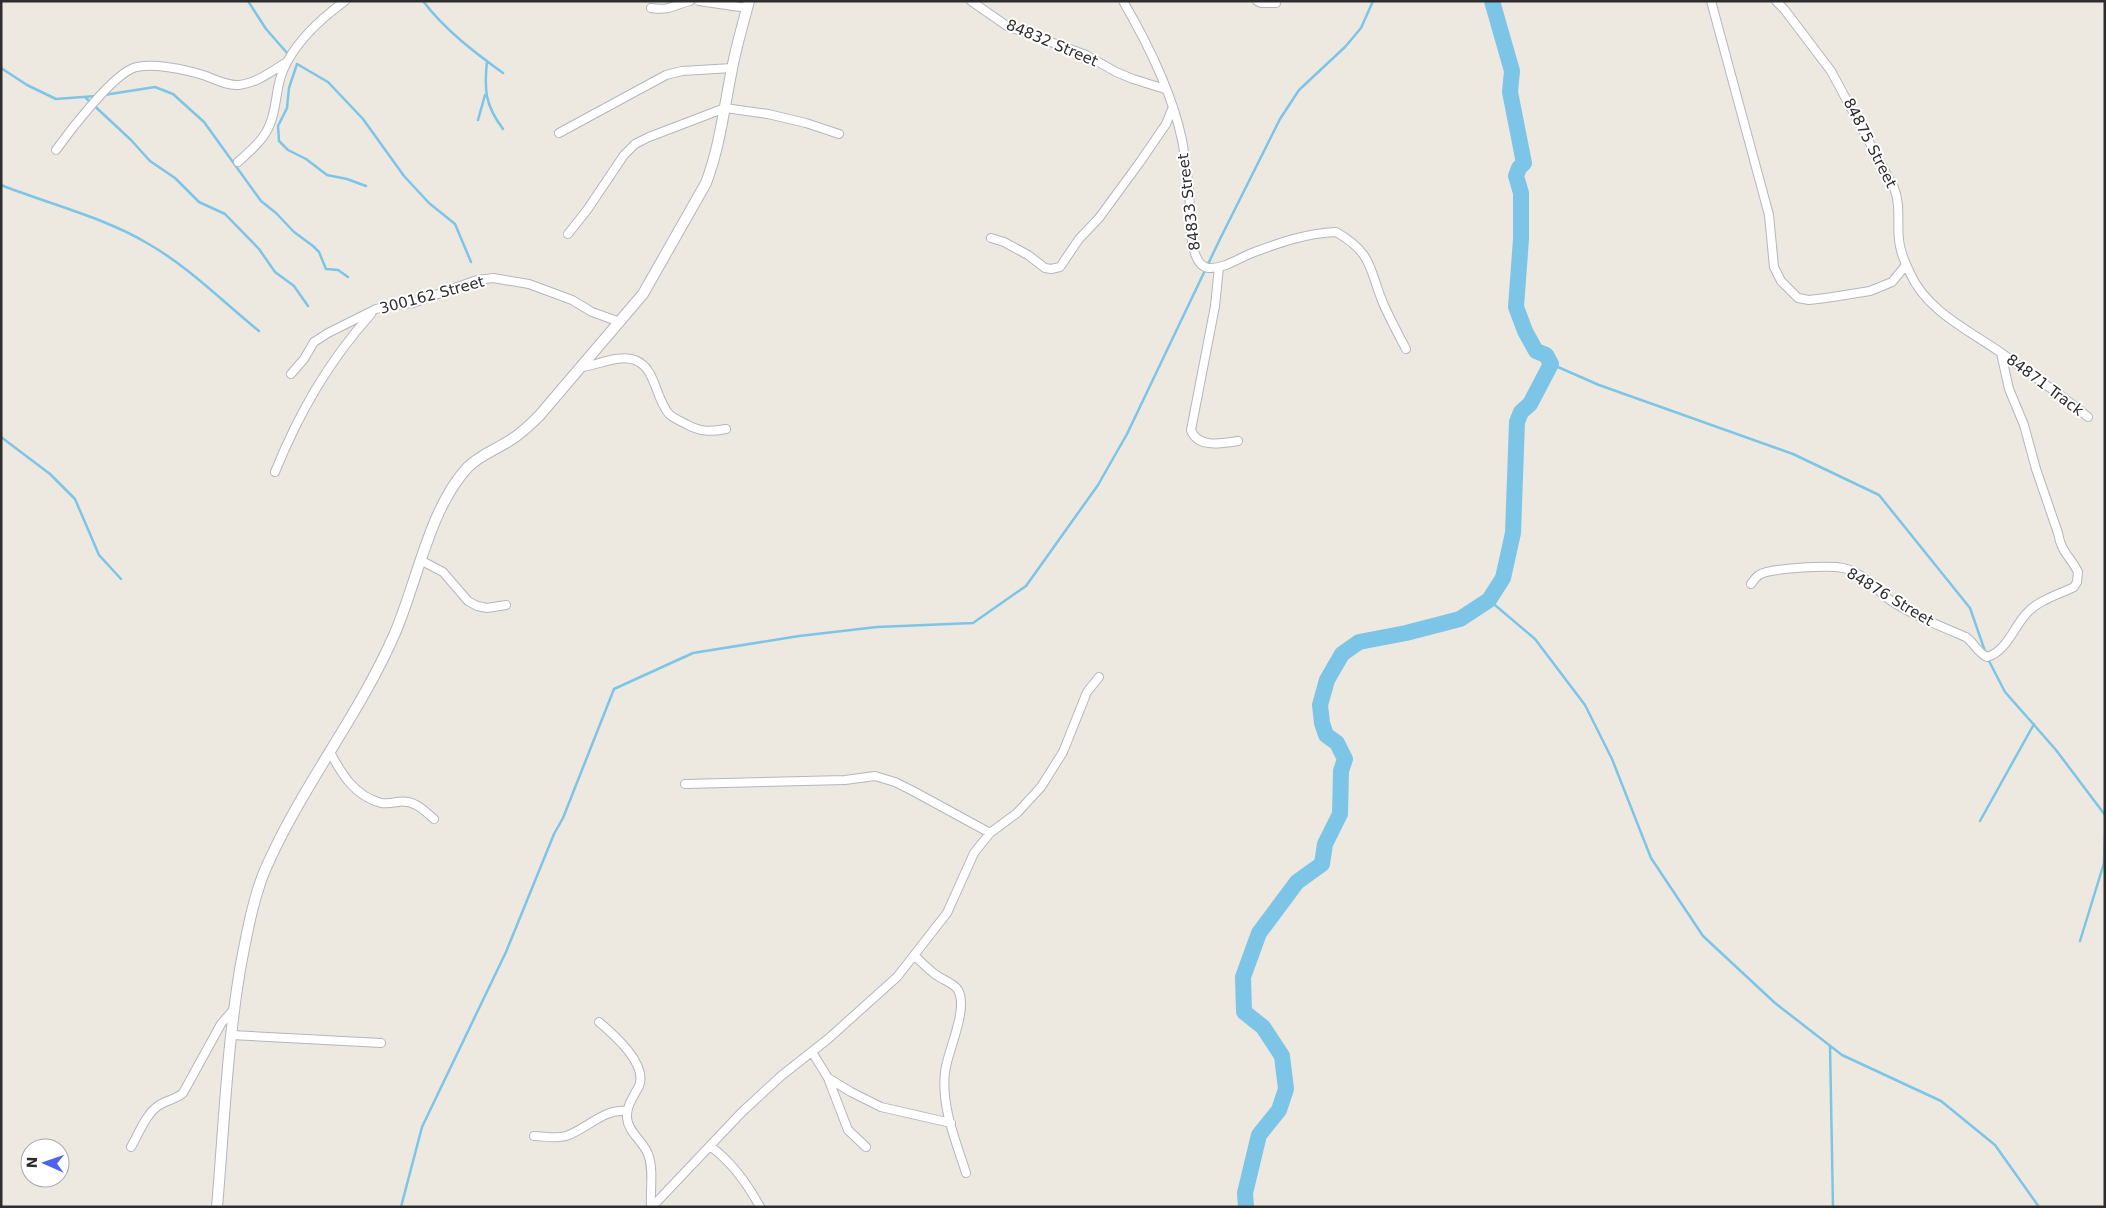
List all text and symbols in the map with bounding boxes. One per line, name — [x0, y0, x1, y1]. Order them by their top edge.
street label: 84832 Street — [1003, 16, 1101, 70]
street label: 84875 Street — [1840, 95, 1900, 191]
street label: 84833 Street — [1174, 152, 1204, 252]
street label: 300162 Street — [378, 272, 486, 318]
street label: 84871 Track — [2003, 350, 2087, 420]
street label: 84876 Street — [1843, 564, 1937, 630]
north arrow — [20, 1138, 70, 1188]
text: N — [24, 1156, 40, 1169]

